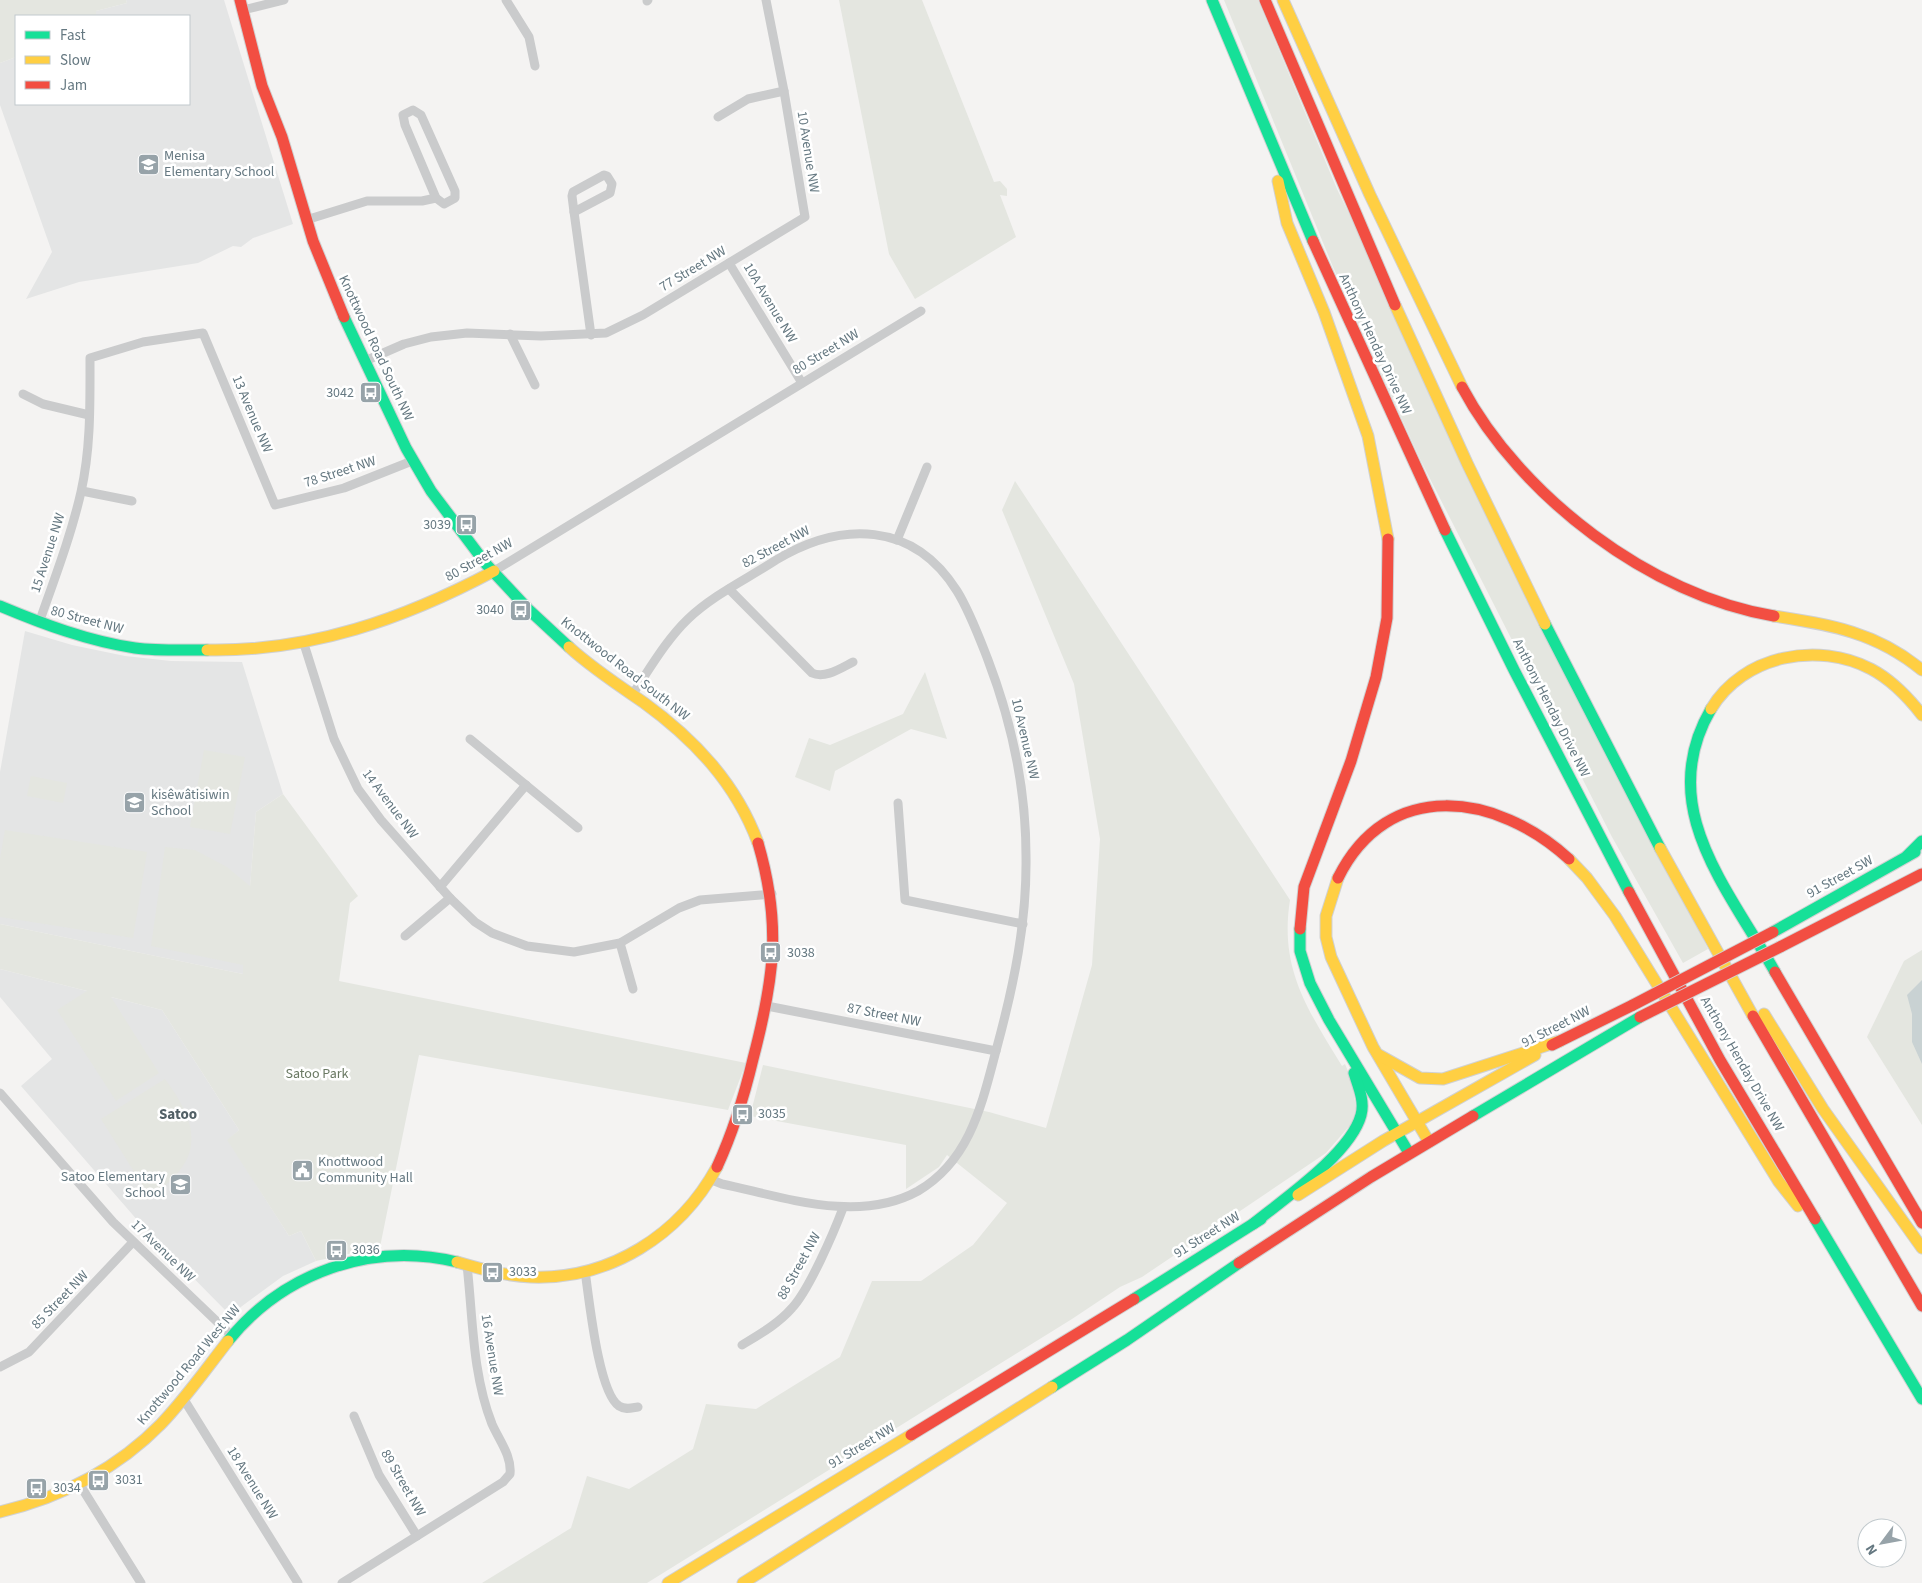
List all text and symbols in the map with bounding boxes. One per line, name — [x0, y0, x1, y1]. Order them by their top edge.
legend — [15, 15, 190, 105]
text: Fast — [60, 25, 86, 46]
text: Slow — [60, 50, 91, 71]
text: Jam — [60, 75, 87, 96]
street label: 10 Avenue NW — [792, 110, 824, 194]
place label: Menisa Elementary School — [164, 146, 275, 182]
school or university icon: Menisa Elementary School — [136, 152, 160, 176]
street label: 77 Street NW — [656, 241, 730, 297]
street label: 10A Avenue NW — [738, 259, 802, 347]
street label: Anthony Henday Drive NW — [1334, 270, 1416, 418]
street label: Knottwood Road South NW — [333, 272, 419, 424]
street label: 80 Street NW — [789, 324, 863, 380]
street label: 13 Avenue NW — [227, 372, 277, 456]
bus stop icon: 3042 — [358, 381, 382, 405]
place label: 3042 — [326, 383, 354, 403]
street label: 78 Street NW — [301, 451, 379, 493]
street label: 15 Avenue NW — [26, 511, 70, 595]
bus stop icon: 3039 — [455, 513, 479, 537]
place label: 3039 — [423, 515, 451, 535]
street label: 82 Street NW — [738, 521, 814, 573]
street label: 80 Street NW — [442, 533, 516, 587]
bus stop icon: 3040 — [508, 598, 532, 622]
place label: 3040 — [476, 600, 504, 620]
street label: 80 Street NW — [48, 601, 126, 639]
street label: Knottwood Road South NW — [556, 612, 694, 726]
street label: Anthony Henday Drive NW — [1507, 635, 1595, 781]
street label: 10 Avenue NW — [1006, 696, 1044, 782]
street label: 14 Avenue NW — [357, 765, 423, 843]
place label: kisêwâtisiwin School — [151, 785, 230, 821]
school or university icon: kisêwâtisiwin School — [123, 791, 147, 815]
street label: 91 Street SW — [1803, 851, 1877, 903]
bus stop icon: 3038 — [759, 941, 783, 965]
place label: 3038 — [787, 943, 815, 963]
street label: Anthony Henday Drive NW — [1695, 993, 1789, 1135]
street label: 87 Street NW — [845, 998, 923, 1032]
street label: 91 Street NW — [1518, 1001, 1594, 1053]
park label: Satoo Park — [285, 1064, 349, 1084]
bus stop icon: 3035 — [730, 1102, 754, 1126]
district label: Satoo — [159, 1104, 197, 1125]
place label: 3035 — [758, 1104, 786, 1124]
place label: Knottwood Community Hall — [318, 1152, 413, 1188]
public building icon: Knottwood Community Hall — [290, 1158, 314, 1182]
place label: Satoo Elementary School — [61, 1167, 165, 1203]
school or university icon: Satoo Elementary School — [169, 1173, 193, 1197]
street label: 91 Street NW — [1170, 1207, 1244, 1263]
street label: 17 Avenue NW — [126, 1215, 200, 1287]
street label: 88 Street NW — [772, 1229, 826, 1303]
bus stop icon: 3036 — [324, 1238, 348, 1262]
place label: 3036 — [352, 1240, 380, 1260]
bus stop icon: 3033 — [481, 1260, 505, 1284]
place label: 3033 — [509, 1262, 537, 1282]
street label: 85 Street NW — [27, 1266, 93, 1334]
street label: Knottwood Road West NW — [132, 1300, 246, 1430]
street label: 16 Avenue NW — [476, 1313, 508, 1397]
street label: 91 Street NW — [825, 1418, 899, 1474]
street label: 18 Avenue NW — [222, 1443, 282, 1523]
street label: 89 Street NW — [376, 1446, 430, 1520]
bus stop icon: 3031 — [87, 1468, 111, 1492]
place label: 3031 — [115, 1470, 143, 1490]
bus stop icon: 3034 — [25, 1476, 49, 1500]
place label: 3034 — [53, 1478, 81, 1498]
north arrow — [1857, 1518, 1907, 1568]
text: N — [1861, 1540, 1883, 1559]

